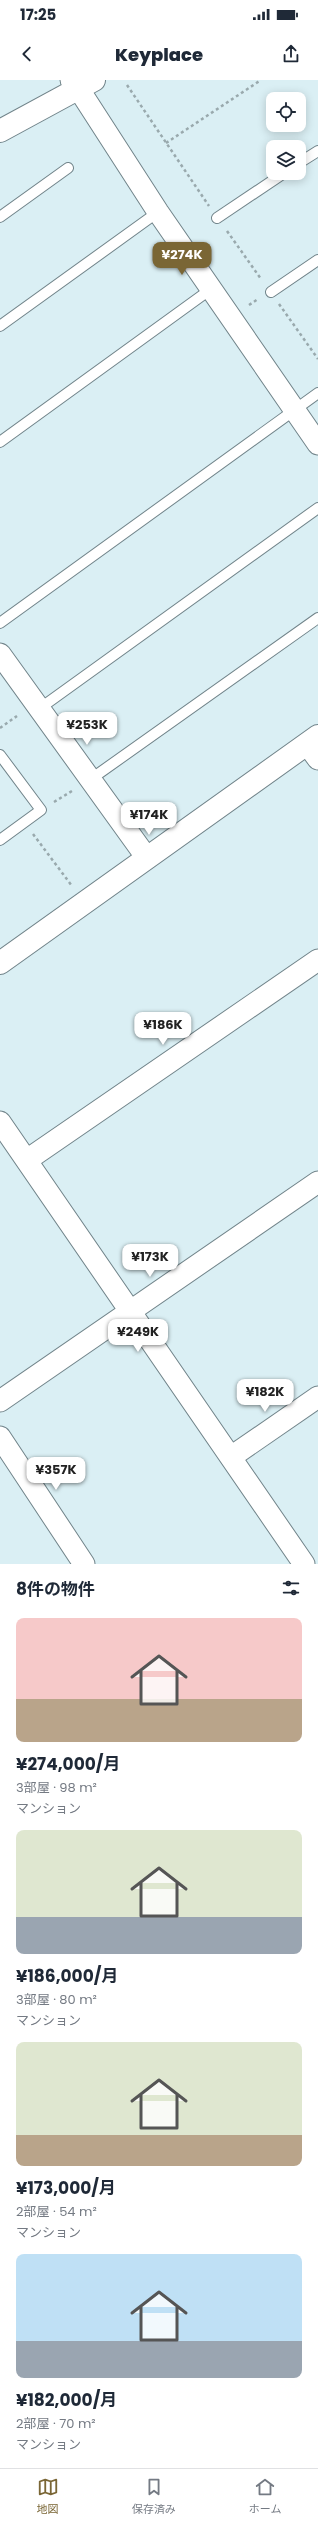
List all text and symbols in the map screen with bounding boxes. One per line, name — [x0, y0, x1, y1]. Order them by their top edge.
text: 17:25 — [20, 4, 56, 25]
text: Keyplace — [115, 42, 203, 67]
icon: back — [16, 43, 38, 65]
icon: share — [280, 43, 302, 65]
map controls — [266, 92, 306, 180]
button: locate — [266, 92, 306, 132]
button: layers — [266, 140, 306, 180]
pin: ¥274K — [154, 242, 210, 276]
text: ¥274K — [162, 245, 202, 264]
pin: ¥253K — [59, 712, 115, 746]
text: ¥253K — [66, 715, 108, 734]
pin: ¥174K — [121, 802, 177, 836]
text: ¥174K — [130, 805, 168, 824]
pin: ¥186K — [135, 1012, 191, 1046]
text: ¥186K — [143, 1015, 183, 1034]
pin: ¥173K — [122, 1244, 178, 1278]
text: ¥173K — [131, 1247, 169, 1266]
pin: ¥249K — [110, 1319, 166, 1353]
text: ¥249K — [117, 1322, 159, 1341]
pin: ¥182K — [237, 1379, 293, 1413]
text: ¥182K — [246, 1382, 284, 1401]
pin: ¥357K — [28, 1457, 84, 1491]
text: ¥357K — [35, 1460, 77, 1479]
text: 8件の物件 — [16, 1577, 95, 1601]
icon: filters — [280, 1577, 302, 1599]
icon: home — [123, 1644, 195, 1716]
text: ¥274,000/月 — [16, 1752, 121, 1776]
text: 3部屋 · 98 m² — [16, 1778, 97, 1797]
text: マンション — [16, 1799, 81, 1818]
icon: home — [123, 1856, 195, 1928]
text: ¥186,000/月 — [16, 1964, 118, 1988]
text: 3部屋 · 80 m² — [16, 1990, 97, 2009]
text: マンション — [16, 2011, 81, 2030]
icon: home — [123, 2068, 195, 2140]
text: ¥173,000/月 — [16, 2176, 116, 2200]
text: 2部屋 · 54 m² — [16, 2202, 97, 2221]
text: マンション — [16, 2223, 81, 2242]
icon: home — [123, 2280, 195, 2352]
text: ¥182,000/月 — [16, 2388, 117, 2412]
text: 2部屋 · 70 m² — [16, 2414, 96, 2433]
text: マンション — [16, 2435, 81, 2454]
tab: 地図 — [37, 2476, 59, 2518]
tab: 保存済み — [132, 2476, 176, 2518]
tab: ホーム — [249, 2476, 281, 2518]

